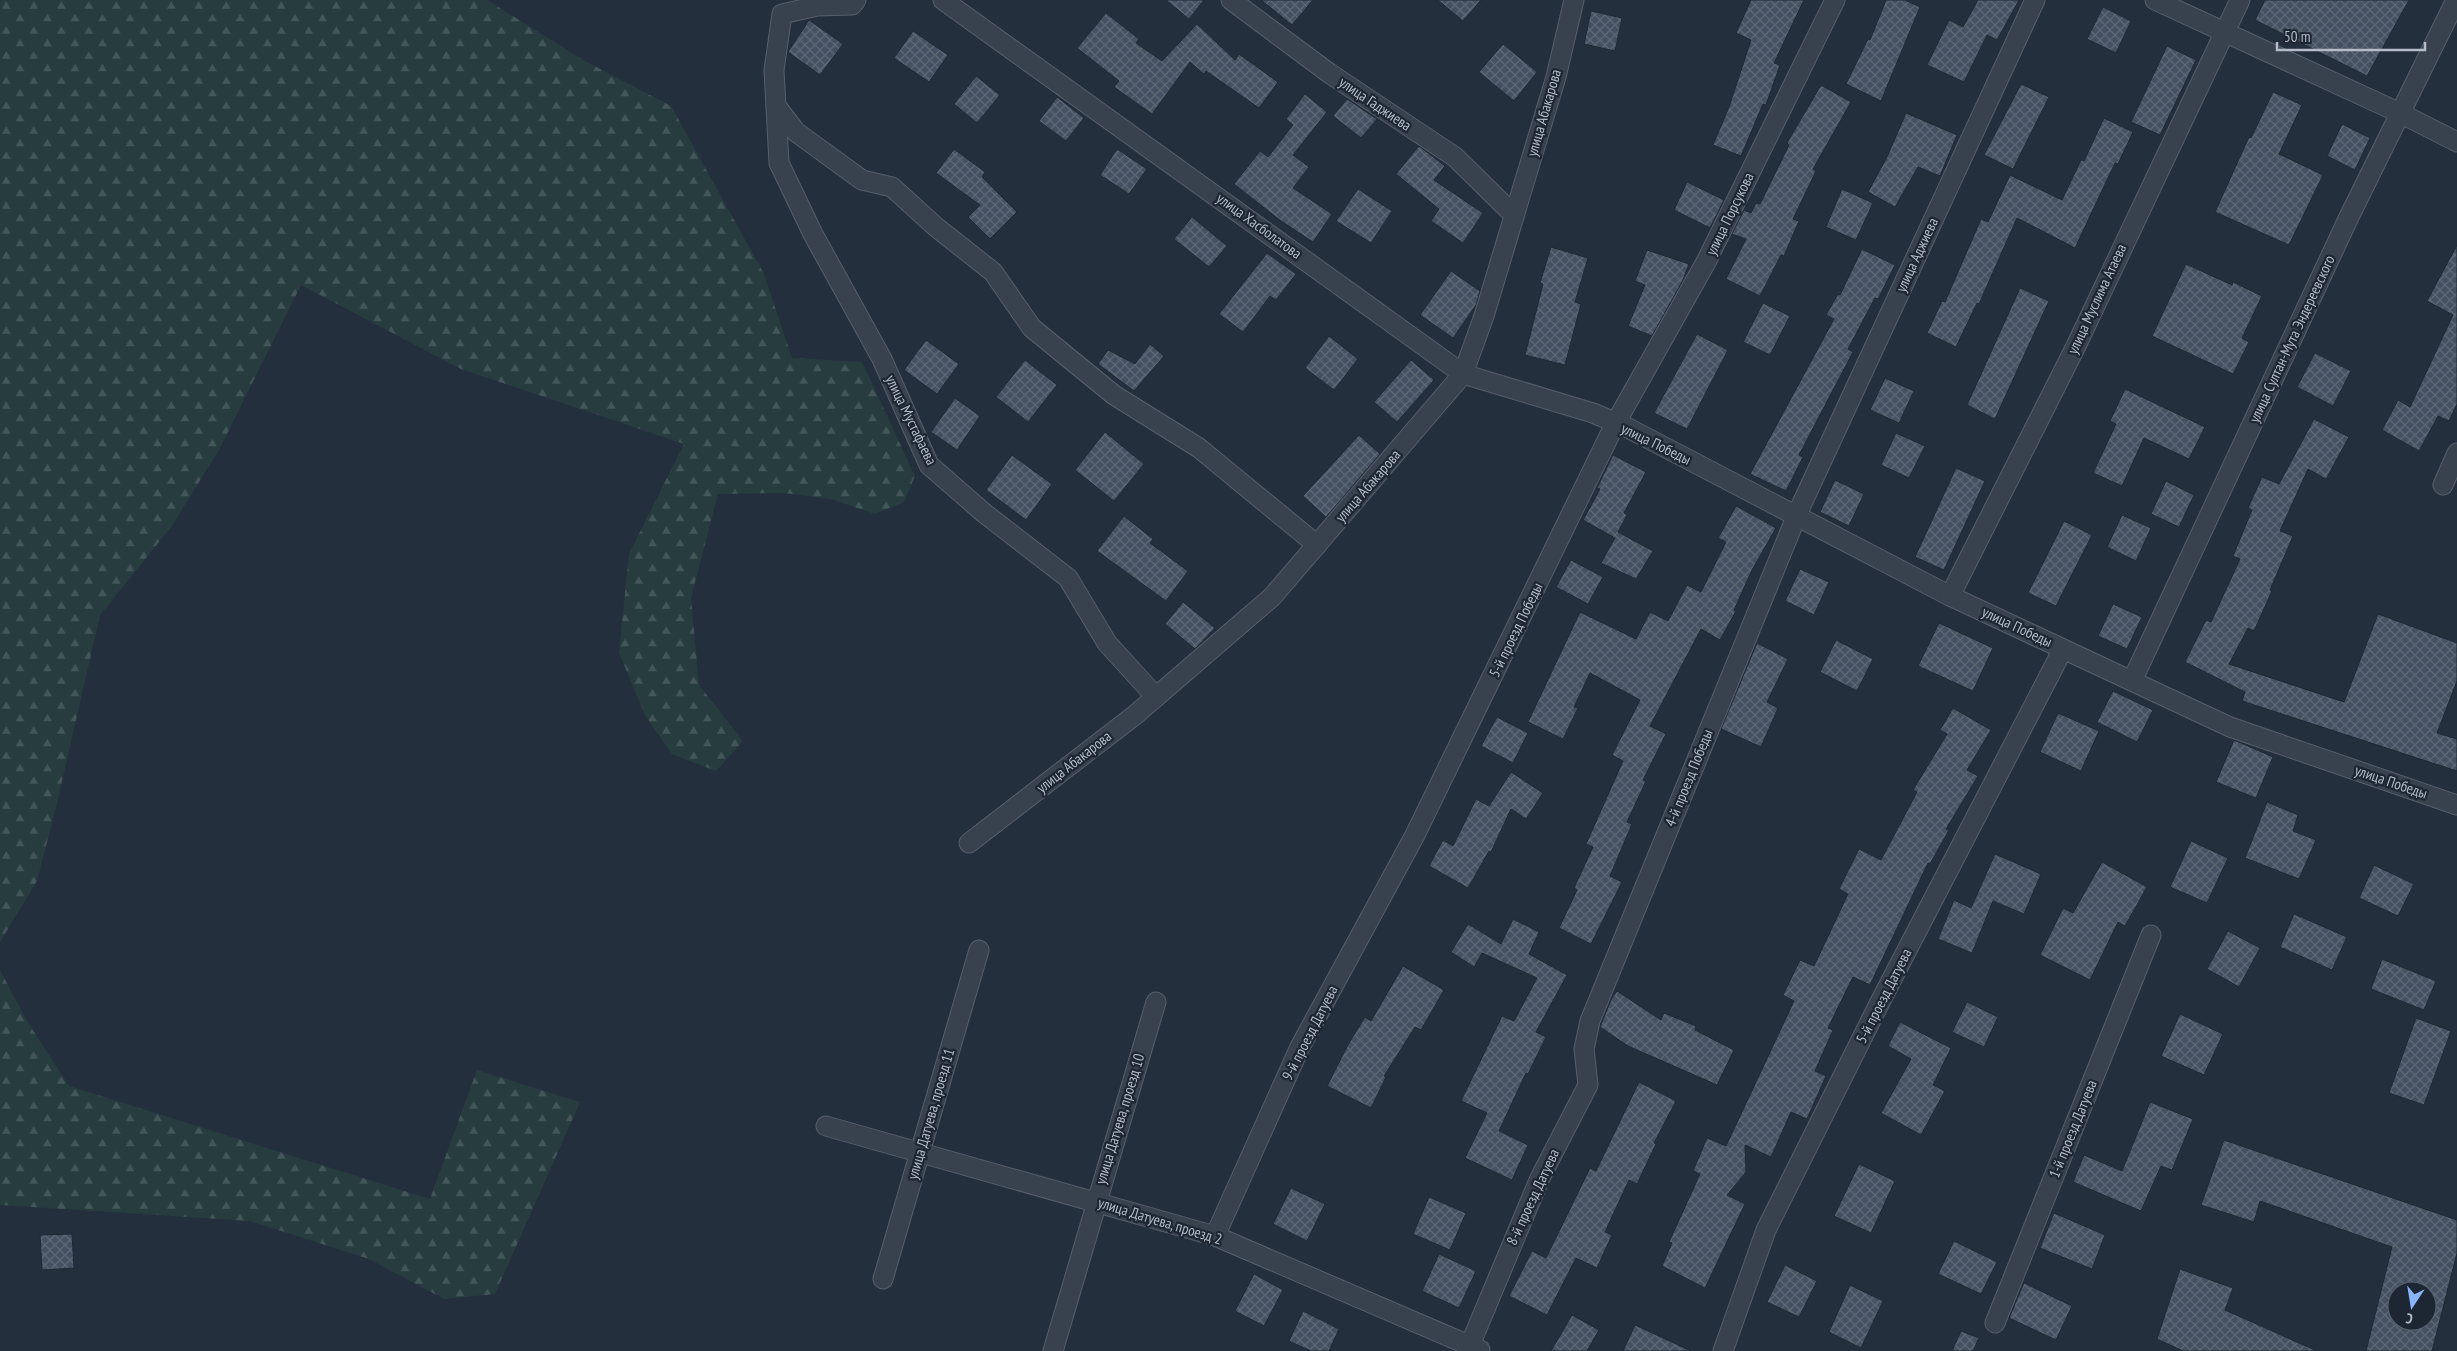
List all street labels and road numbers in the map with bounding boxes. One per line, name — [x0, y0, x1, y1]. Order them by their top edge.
street label: улица Абакарова — [1522, 67, 1565, 159]
street label: улица Гаджиева — [1335, 72, 1415, 135]
street label: улица Порсукова — [1701, 169, 1758, 258]
street label: улица Хасболатова — [1213, 188, 1306, 263]
street label: улица Аджиева — [1891, 215, 1942, 295]
street label: улица Муслима Атаева — [2063, 241, 2130, 357]
street label: улица Султан-Мута Эндереевского — [2244, 252, 2339, 426]
street label: улица Мустафаева — [882, 372, 941, 468]
street label: улица Победы — [1618, 418, 1694, 469]
street label: улица Абакарова — [1331, 445, 1404, 526]
street label: 5-й проезд Победы — [1484, 579, 1547, 680]
street label: улица Победы — [1979, 602, 2055, 651]
street label: улица Абакарова — [1032, 726, 1115, 797]
street label: 4-й проезд Победы — [1660, 726, 1717, 829]
street label: улица Победы — [2352, 760, 2430, 803]
street label: 5-й проезд Датуева — [1851, 945, 1916, 1046]
street label: 9-й проезд Датуева — [1277, 982, 1342, 1083]
street label: улица Датуева, проезд 11 — [903, 1046, 958, 1182]
street label: улица Датуева, проезд 10 — [1091, 1051, 1148, 1186]
street label: 1-й проезд Датуева — [2044, 1077, 2101, 1181]
street label: 8-й проезд Датуева — [1502, 1146, 1563, 1248]
street label: улица Датуева, проезд 2 — [1096, 1193, 1225, 1248]

